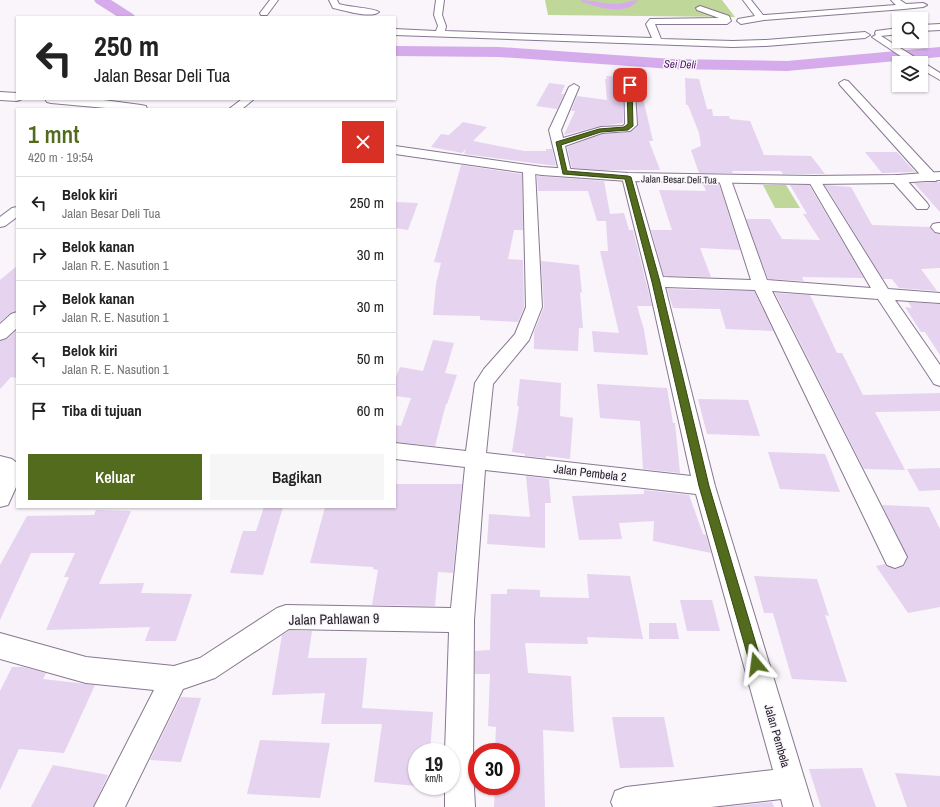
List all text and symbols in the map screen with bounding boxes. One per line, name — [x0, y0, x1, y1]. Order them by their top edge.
map controls — [892, 12, 928, 92]
button: search — [892, 12, 928, 48]
text: 250 m — [94, 27, 159, 65]
icon: left — [28, 32, 80, 84]
water label: Sei Deli — [664, 56, 697, 72]
button: layers — [892, 56, 928, 92]
text: Jalan Besar Deli Tua — [94, 63, 230, 88]
pin — [613, 68, 647, 102]
icon: arrive — [619, 74, 641, 96]
text: 1 mnt — [28, 118, 79, 150]
button: close — [342, 121, 384, 163]
text: 420 m · 19:54 — [28, 149, 93, 166]
street label: Jalan Besar Deli Tua — [641, 172, 717, 187]
text: Belok kiri — [62, 184, 117, 205]
icon: left — [28, 192, 50, 214]
text: 250 m — [350, 192, 384, 213]
text: Jalan Besar Deli Tua — [62, 205, 160, 222]
text: Belok kanan — [62, 236, 134, 257]
icon: right — [28, 244, 50, 266]
text: 30 m — [357, 244, 384, 265]
text: Jalan R. E. Nasution 1 — [62, 257, 169, 274]
text: Belok kanan — [62, 288, 134, 309]
icon: right — [28, 296, 50, 318]
text: 30 m — [357, 296, 384, 317]
text: Jalan R. E. Nasution 1 — [62, 309, 169, 326]
text: Belok kiri — [62, 340, 117, 361]
icon: left — [28, 348, 50, 370]
text: 50 m — [357, 348, 384, 369]
text: Jalan R. E. Nasution 1 — [62, 361, 169, 378]
icon: arrive — [28, 400, 50, 422]
text: Tiba di tujuan — [62, 400, 142, 421]
text: 60 m — [357, 400, 384, 421]
button: Keluar — [28, 454, 202, 500]
button: Bagikan — [210, 454, 384, 500]
street label: Jalan Pembela 2 — [553, 461, 627, 485]
street label: Jalan Pahlawan 9 — [289, 609, 379, 629]
position arrow — [735, 643, 777, 685]
street label: Jalan Pembela — [760, 703, 794, 770]
speed limit sign: 30 — [468, 743, 520, 795]
text: 19 — [425, 750, 443, 777]
text: km/h — [425, 772, 443, 785]

